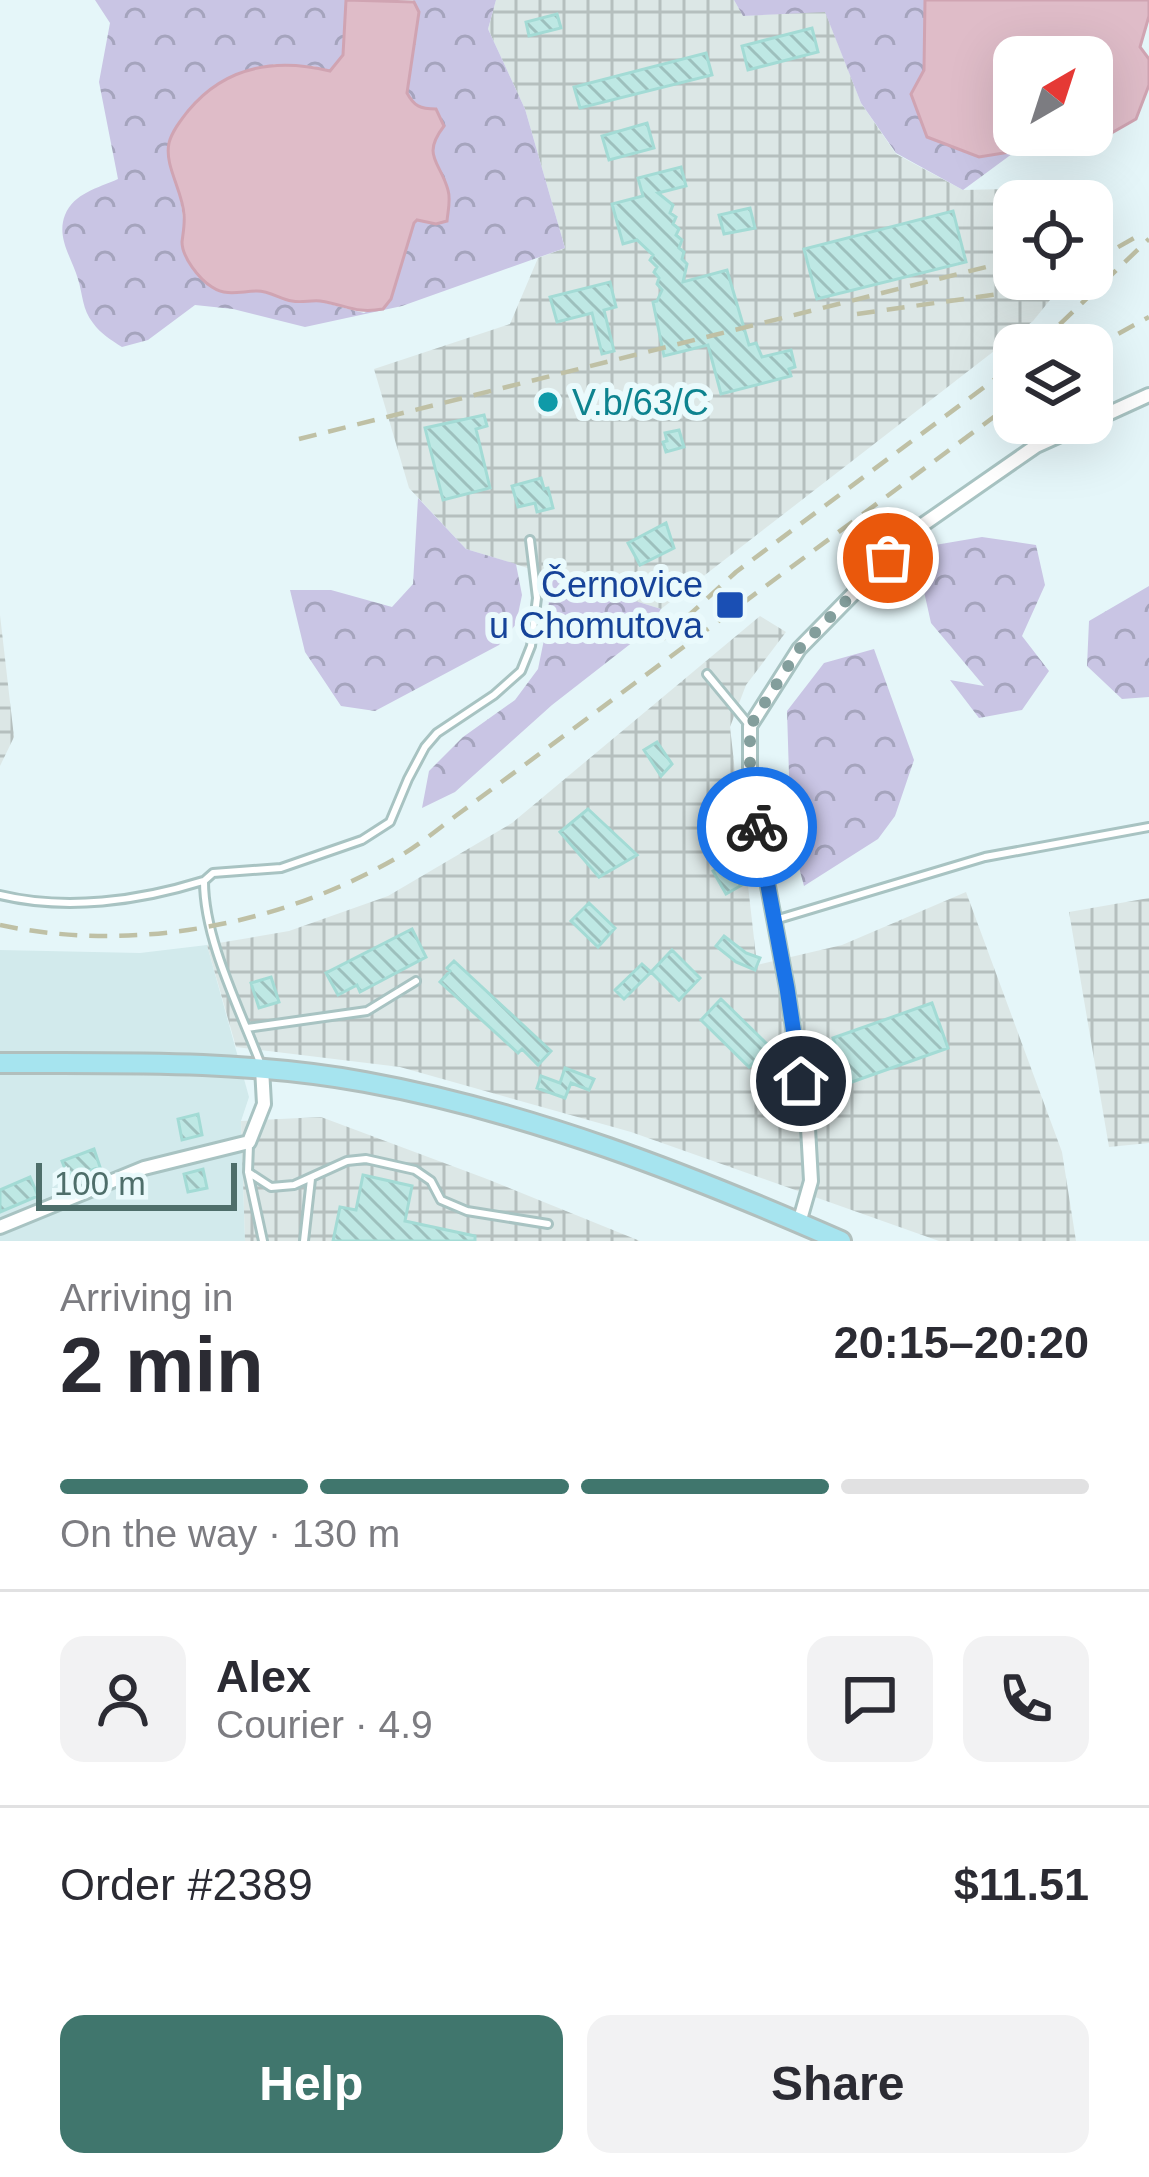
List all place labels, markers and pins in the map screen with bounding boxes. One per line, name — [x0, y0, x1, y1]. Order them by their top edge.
place label: V.b/63/C — [572, 382, 709, 423]
marker: V.b/63/C — [535, 389, 561, 415]
pin — [837, 507, 939, 609]
place label: Černovice u Chomutova — [489, 564, 704, 646]
marker: Černovice u Chomutova — [714, 589, 746, 621]
pin — [750, 1030, 852, 1132]

